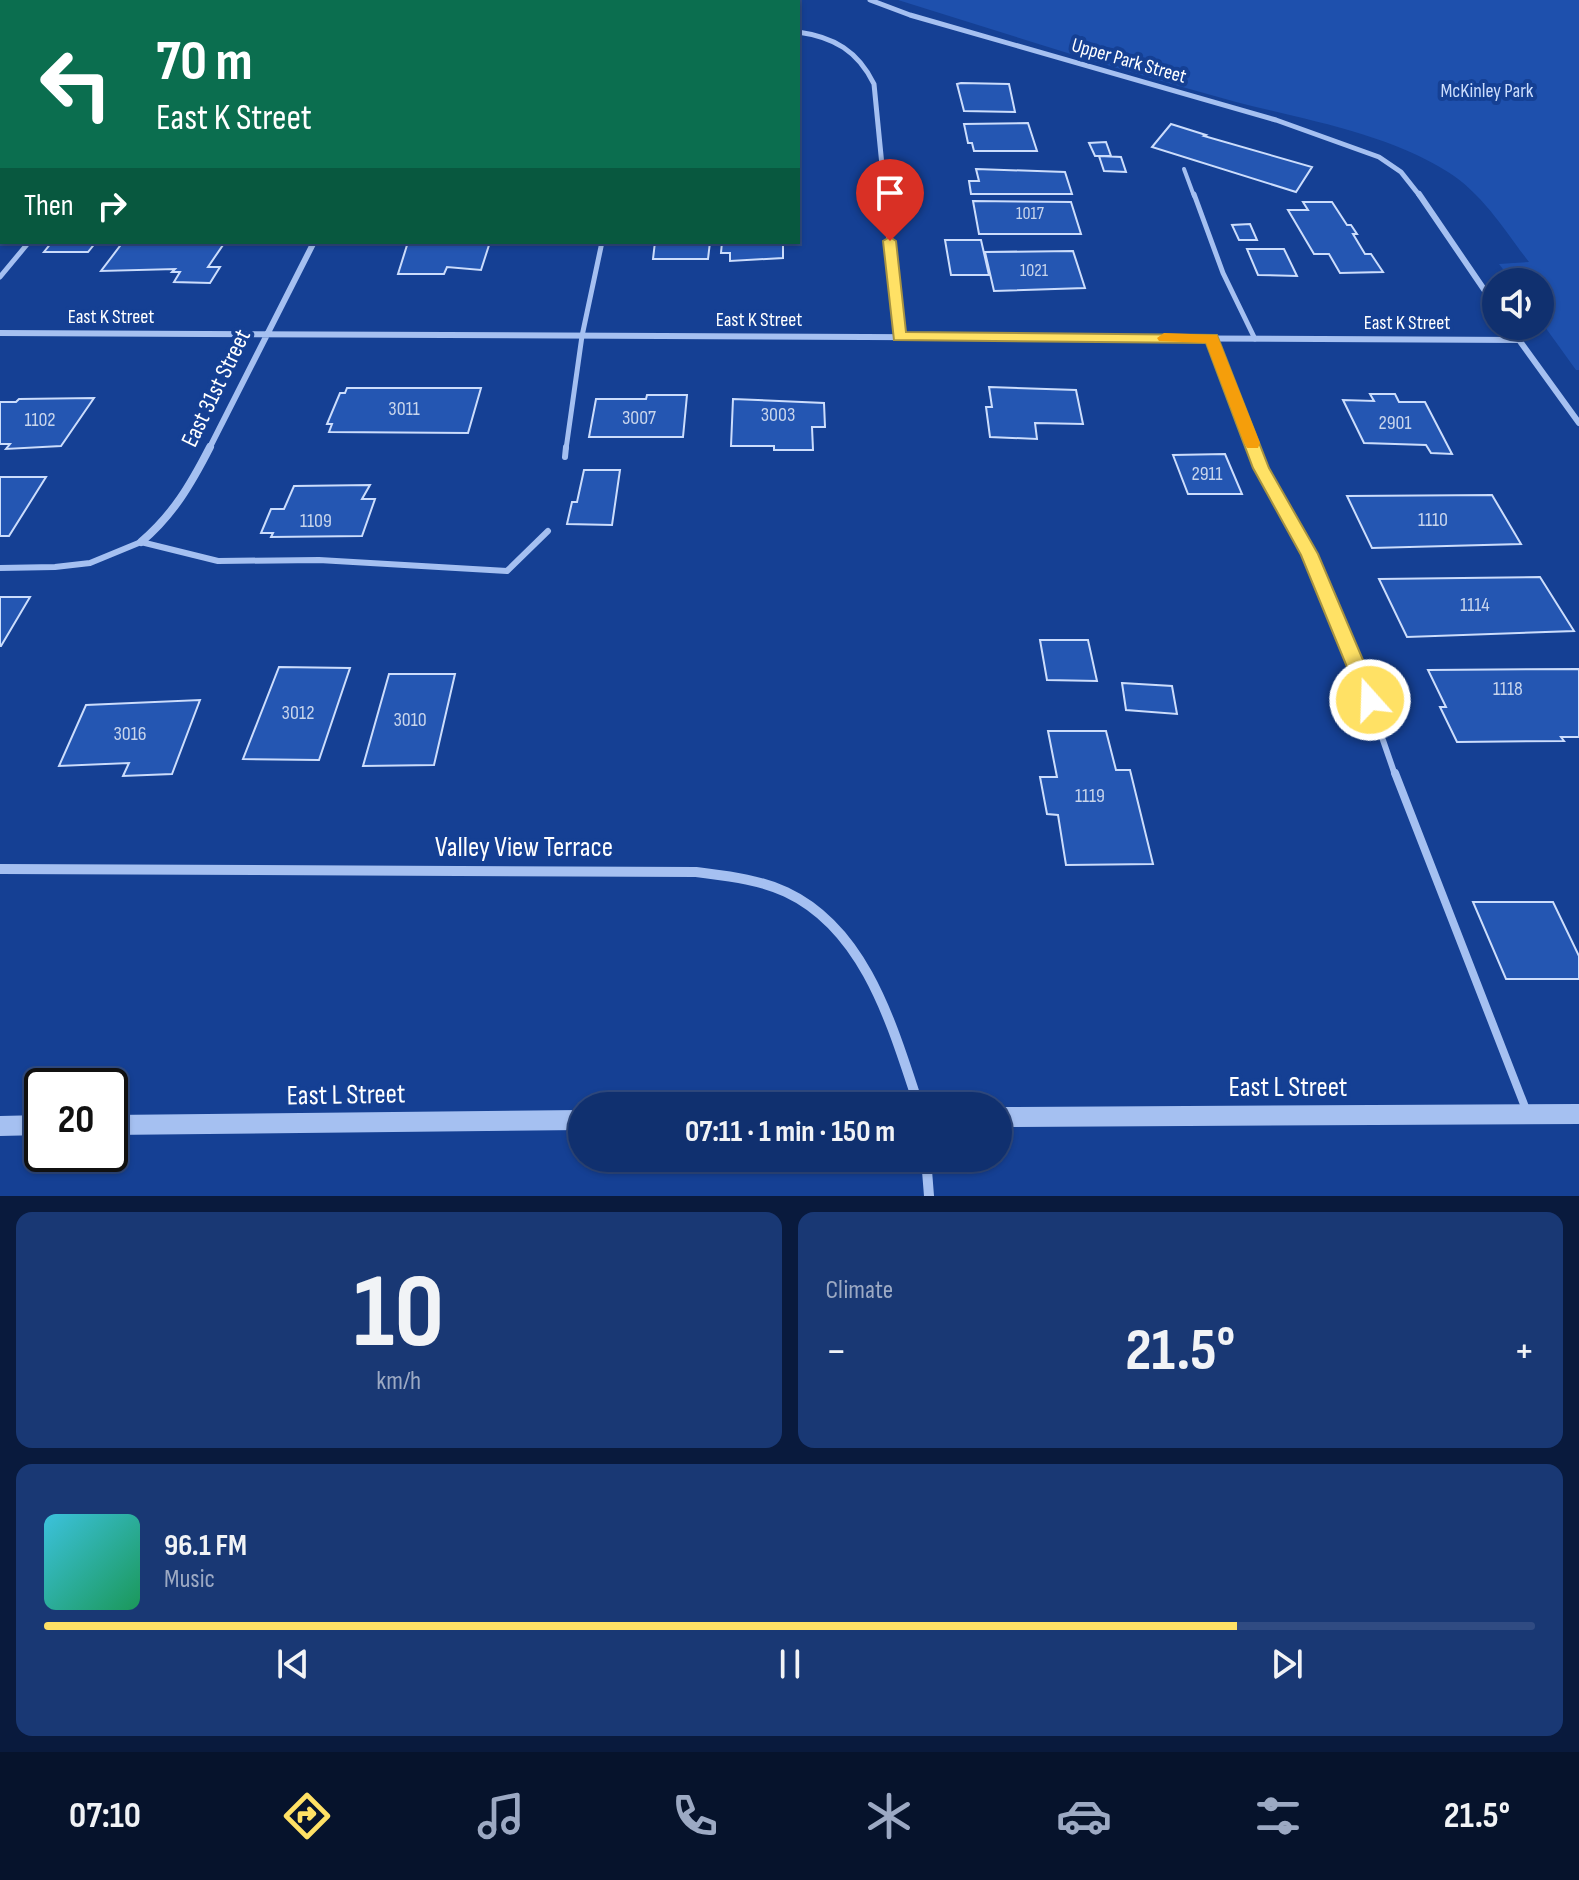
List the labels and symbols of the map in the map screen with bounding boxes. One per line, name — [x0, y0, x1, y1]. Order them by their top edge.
street label: Upper Park Street — [1069, 33, 1189, 89]
park label: McKinley Park — [1440, 79, 1534, 103]
pin — [856, 159, 924, 241]
house number: 1017 — [1016, 203, 1045, 224]
house number: 1021 — [1020, 260, 1049, 281]
street label: East K Street — [68, 305, 154, 329]
street label: East K Street — [716, 308, 802, 332]
street label: East K Street — [1364, 311, 1450, 335]
street label: East 31st Street — [175, 324, 257, 452]
house number: 3011 — [388, 397, 420, 421]
house number: 3003 — [761, 403, 795, 427]
house number: 3007 — [622, 406, 656, 430]
house number: 1102 — [24, 408, 56, 432]
house number: 2901 — [1378, 411, 1412, 435]
house number: 2911 — [1191, 462, 1223, 486]
house number: 1110 — [1418, 508, 1448, 532]
house number: 1109 — [300, 509, 332, 533]
house number: 1114 — [1460, 593, 1490, 617]
position arrow — [1328, 658, 1412, 742]
house number: 1118 — [1493, 677, 1523, 701]
house number: 3012 — [282, 701, 314, 725]
house number: 3010 — [393, 708, 427, 732]
house number: 3016 — [113, 722, 147, 746]
house number: 1119 — [1075, 784, 1105, 808]
street label: Valley View Terrace — [435, 831, 613, 864]
speed limit sign: 20 — [24, 1068, 128, 1172]
street label: East L Street — [1229, 1071, 1347, 1104]
street label: East L Street — [286, 1077, 406, 1113]

